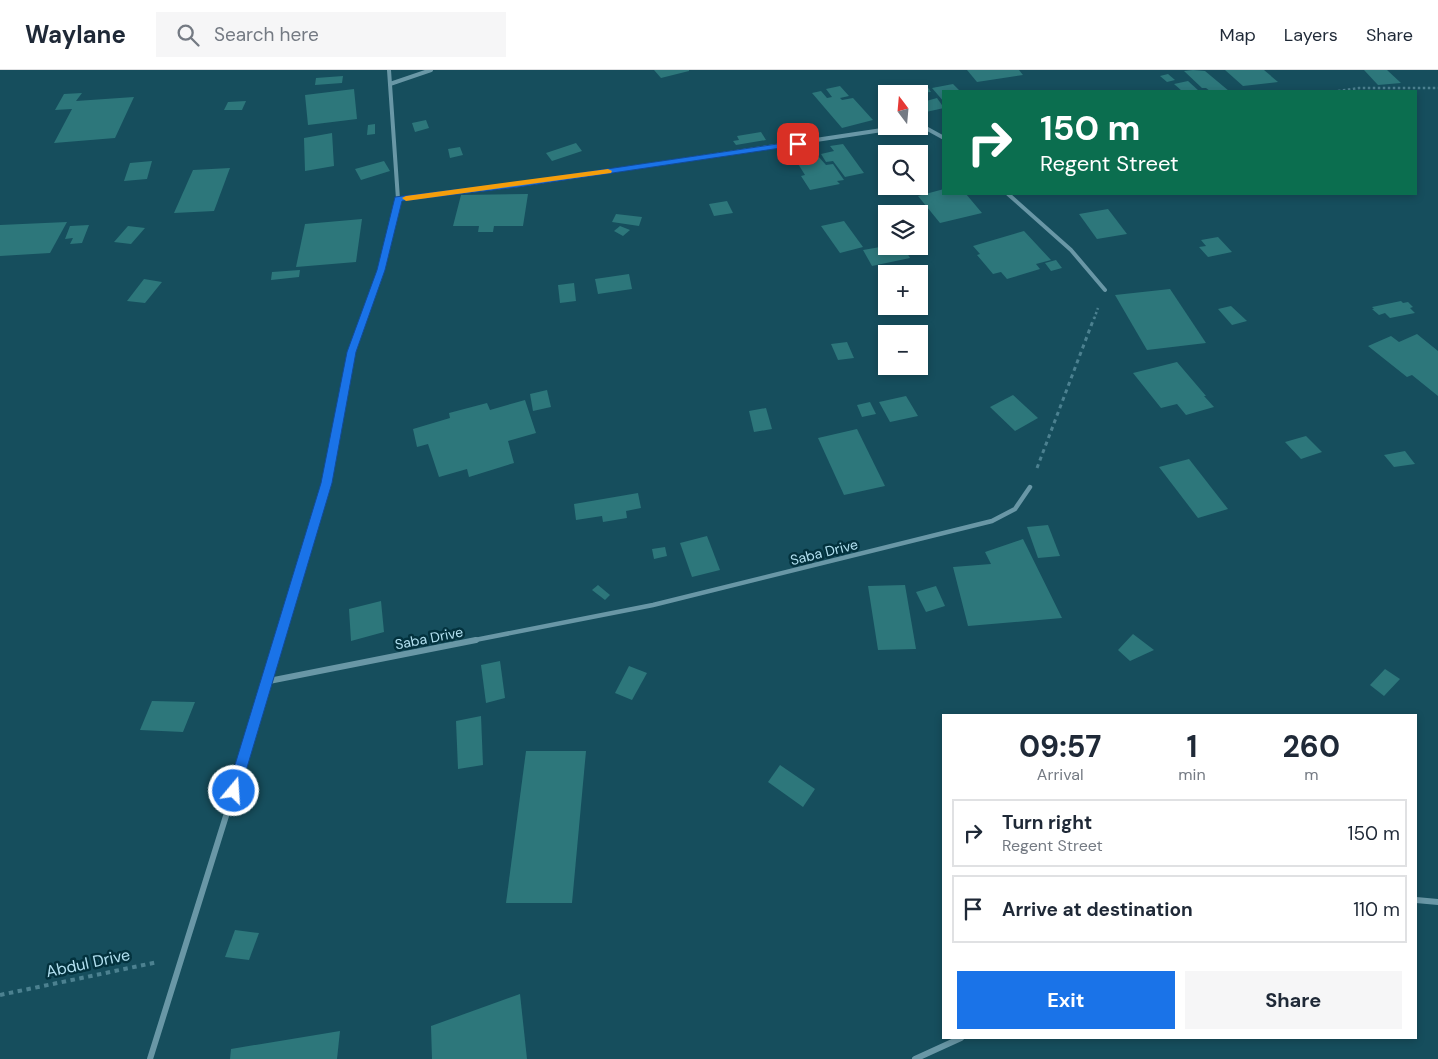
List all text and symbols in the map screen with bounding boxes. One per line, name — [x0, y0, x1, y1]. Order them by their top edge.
search box — [156, 12, 506, 57]
text: Waylane — [25, 19, 126, 50]
icon: search — [174, 21, 202, 49]
text: Search here — [214, 22, 319, 47]
text: Map — [1220, 23, 1256, 47]
text: Layers — [1284, 23, 1338, 47]
text: Share — [1366, 23, 1413, 47]
north arrow — [878, 85, 928, 135]
map controls — [878, 85, 928, 375]
text: 150 m — [1040, 105, 1140, 151]
icon: right — [957, 110, 1022, 175]
pin — [777, 123, 819, 165]
icon: arrive — [784, 130, 812, 158]
button: search — [878, 145, 928, 195]
text: Regent Street — [1040, 149, 1179, 178]
button: layers — [878, 205, 928, 255]
button: + — [878, 265, 928, 315]
button: − — [878, 325, 928, 375]
street label: Saba Drive — [788, 535, 860, 569]
street label: Saba Drive — [393, 623, 465, 653]
text: 09:57 — [1019, 727, 1101, 766]
text: 1 — [1186, 727, 1197, 766]
text: 260 — [1283, 727, 1340, 766]
position arrow — [207, 764, 259, 816]
text: Arrival — [1037, 764, 1083, 785]
text: min — [1178, 764, 1206, 785]
text: m — [1304, 764, 1318, 785]
text: Turn right — [1002, 810, 1092, 835]
icon: right — [959, 819, 987, 847]
text: 150 m — [1348, 821, 1400, 846]
text: Regent Street — [1002, 835, 1103, 856]
icon: arrive — [959, 895, 987, 923]
text: Arrive at destination — [1002, 897, 1193, 922]
text: 110 m — [1353, 897, 1400, 922]
street label: Abdul Drive — [44, 944, 132, 982]
button: Exit — [957, 971, 1175, 1029]
button: Share — [1185, 971, 1402, 1029]

